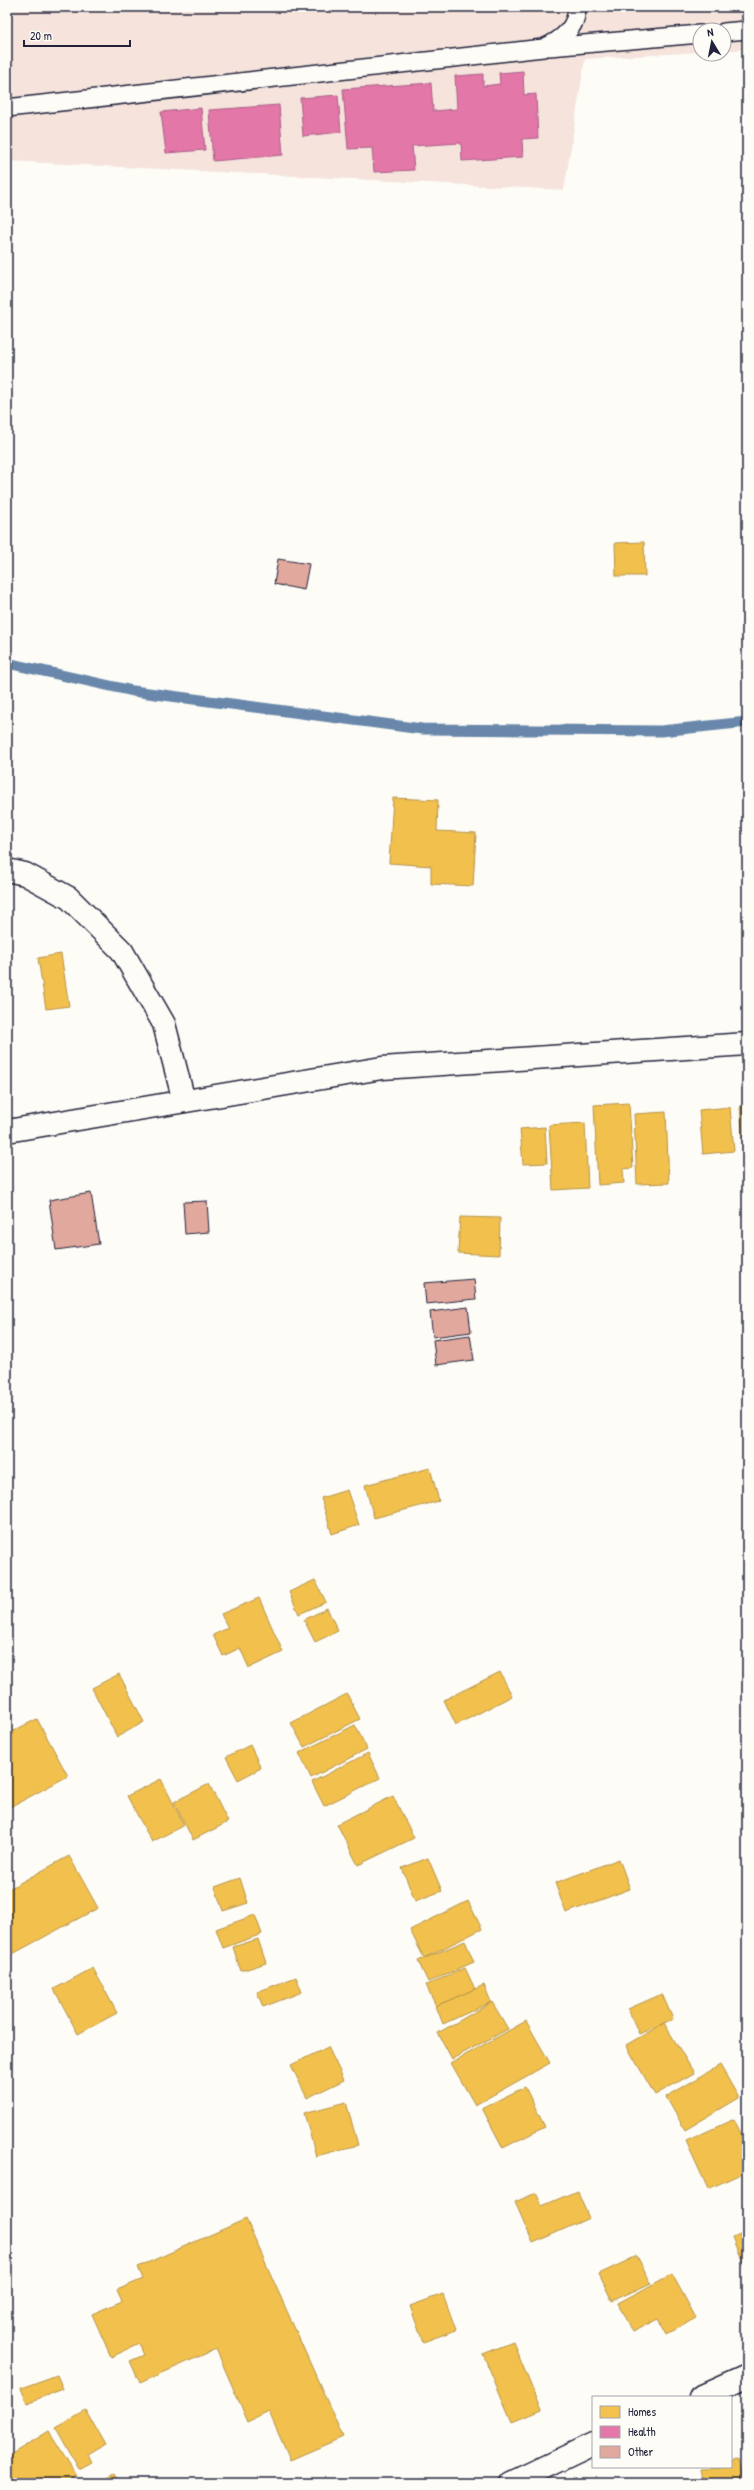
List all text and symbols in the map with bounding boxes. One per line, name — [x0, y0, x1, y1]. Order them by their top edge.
scale bar — [24, 22, 130, 48]
north arrow — [692, 22, 732, 62]
text: N — [706, 25, 715, 40]
text: 20 m — [30, 27, 52, 44]
legend — [592, 2396, 732, 2468]
text: Homes — [628, 2403, 656, 2420]
text: Health — [628, 2423, 655, 2440]
text: Other — [628, 2443, 654, 2460]

